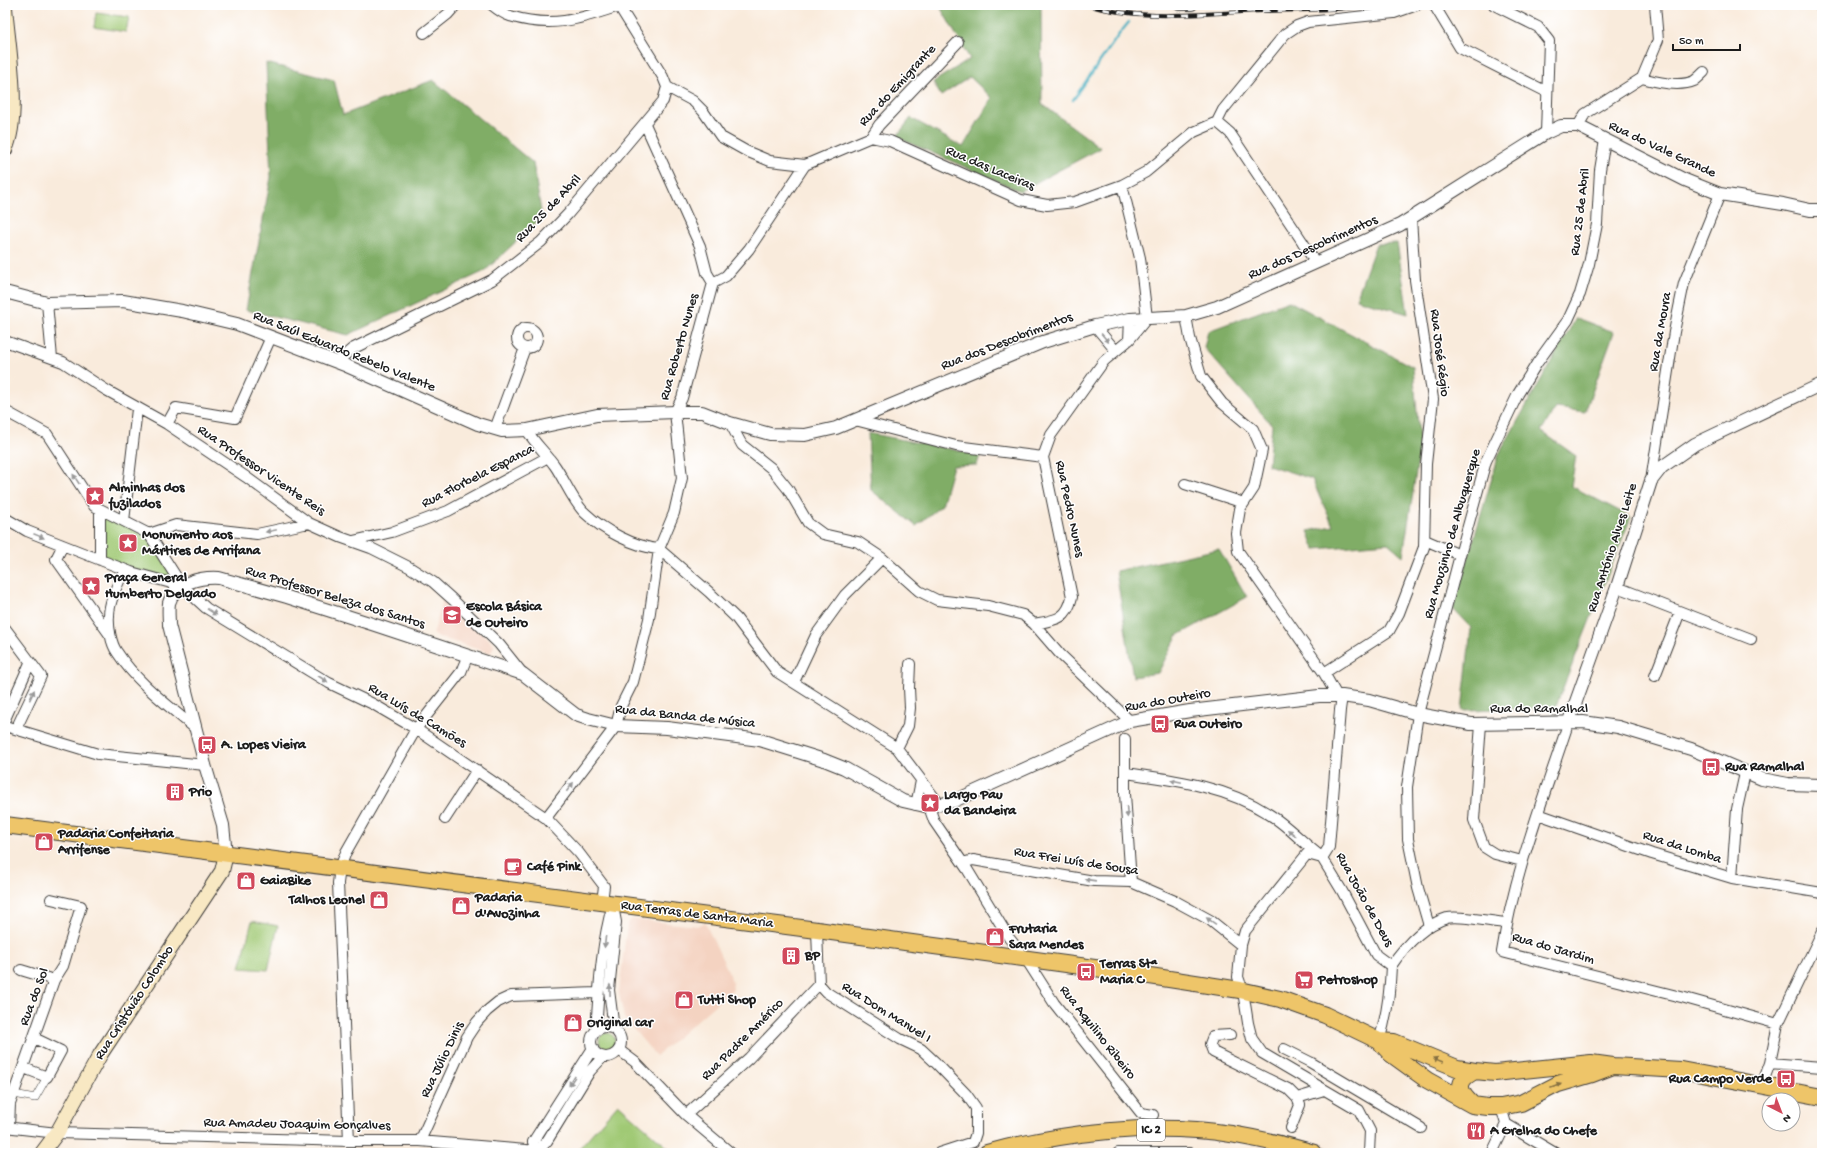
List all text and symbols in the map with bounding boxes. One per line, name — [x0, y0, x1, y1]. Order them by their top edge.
scale bar — [1673, 26, 1740, 52]
text: 50 m — [1679, 35, 1704, 49]
street label: Rua do Emigrante — [856, 41, 941, 130]
street label: Rua do Vale Grande — [1606, 118, 1719, 183]
street label: Rua das Laceiras — [943, 143, 1038, 196]
street label: Rua 25 de Abril — [1567, 167, 1595, 257]
street label: Rua 25 de Abril — [512, 171, 586, 247]
street label: Rua dos Descobrimentos — [1246, 211, 1381, 284]
street label: Rua da Moura — [1646, 290, 1677, 373]
street label: Rua Roberto Nunes — [657, 291, 704, 402]
street label: Rua Saúl Eduardo Rebelo Valente — [250, 307, 439, 397]
street label: Rua José Régio — [1425, 308, 1453, 398]
street label: Rua dos Descobrimentos — [939, 309, 1076, 375]
one-way arrow — [1101, 333, 1110, 344]
street label: Rua Professor Vicente Reis — [194, 422, 329, 521]
street label: Rua Florbela Espanca — [419, 441, 538, 513]
street label: Rua Mouzinho de Albuquerque — [1421, 446, 1486, 621]
street label: Rua Pedro Nunes — [1050, 459, 1088, 560]
one-way arrow — [73, 474, 80, 485]
place label: Alminhas dos fuzilados — [108, 480, 185, 513]
street label: Rua António Alves Leite — [1584, 481, 1642, 615]
place icon: Alminhas dos fuzilados — [84, 485, 106, 507]
place label: Monumento aos Mártires de Arrifana — [142, 527, 262, 560]
one-way arrow — [265, 529, 277, 535]
place icon: Monumento aos Mártires de Arrifana — [117, 532, 139, 554]
one-way arrow — [34, 534, 46, 540]
street label: Rua Professor Beleza dos Santos — [243, 562, 428, 634]
place label: Praça General Humberto Delgado — [104, 570, 217, 603]
place icon: Praça General Humberto Delgado — [80, 575, 102, 597]
place label: Escola Básica de Outeiro — [466, 599, 543, 632]
school or university icon: Escola Básica de Outeiro — [441, 604, 463, 626]
one-way arrow — [206, 608, 218, 615]
one-way arrow — [318, 675, 328, 683]
street label: Rua Luís de Camões — [365, 680, 470, 753]
street label: Rua do Outeiro — [1124, 685, 1212, 717]
one-way arrow — [29, 689, 35, 701]
street label: Rua da Banda de Música — [614, 701, 757, 733]
street label: Rua do Ramalhal — [1490, 701, 1588, 718]
bus stop icon: Rua Outeiro — [1149, 713, 1171, 735]
place label: Rua Outeiro — [1173, 716, 1243, 733]
bus stop icon: A. Lopes Vieira — [196, 734, 218, 756]
place label: A. Lopes Vieira — [220, 737, 307, 754]
bus stop icon: Rua Ramalhal — [1700, 756, 1722, 778]
place label: Rua Ramalhal — [1724, 759, 1804, 776]
one-way arrow — [1170, 777, 1182, 783]
building icon: Prio — [164, 781, 186, 803]
one-way arrow — [565, 781, 574, 792]
place label: Prio — [188, 784, 213, 801]
place label: Largo Pau da Bandeira — [944, 787, 1017, 820]
place icon: Largo Pau da Bandeira — [919, 792, 941, 814]
one-way arrow — [1123, 806, 1130, 818]
place label: Padaria Confeitaria Arrifense — [57, 826, 175, 859]
street label: Rua da Lomba — [1640, 827, 1725, 869]
one-way arrow — [1287, 829, 1298, 838]
shop icon: Padaria Confeitaria Arrifense — [33, 831, 55, 853]
street label: Rua Frei Luís de Sousa — [1012, 844, 1141, 880]
street label: Rua João de Deus — [1331, 850, 1397, 951]
cafe icon: Café Pink — [502, 856, 524, 878]
place label: Café Pink — [526, 859, 583, 876]
shop icon: GaiaBike — [235, 870, 257, 892]
place label: GaiaBike — [260, 873, 312, 890]
one-way arrow — [1084, 877, 1096, 883]
shop icon: Talhos Leonel — [368, 889, 390, 911]
place label: Padaria d'Avozinha — [474, 890, 541, 923]
place label: Talhos Leonel — [288, 892, 365, 909]
shop icon: Padaria d'Avozinha — [450, 895, 472, 917]
street label: Rua Terras de Santa Maria — [620, 897, 775, 933]
one-way arrow — [1205, 917, 1216, 925]
place label: Frutaria Sara Mendes — [1008, 921, 1084, 954]
shop icon: Frutaria Sara Mendes — [984, 926, 1006, 948]
street label: Rua do Jardim — [1510, 929, 1596, 969]
one-way arrow — [601, 936, 608, 948]
street label: Rua Cristóvão Colombo — [92, 943, 178, 1063]
building icon: BP — [780, 945, 802, 967]
place label: BP — [804, 948, 821, 965]
place label: Terras Stª Maria C — [1099, 956, 1158, 989]
bus stop icon: Terras Stª Maria C — [1075, 961, 1097, 983]
street label: Rua do Sol — [16, 966, 54, 1028]
supermarket icon: Petroshop — [1293, 969, 1315, 991]
place label: Petroshop — [1317, 972, 1378, 989]
street label: Rua Dom Manuel I — [838, 979, 934, 1047]
one-way arrow — [607, 983, 613, 996]
street label: Rua Aquilino Ribeiro — [1055, 983, 1139, 1083]
shop icon: Tutti Shop — [673, 989, 695, 1011]
place label: Tutti Shop — [697, 992, 756, 1009]
street label: Rua Padre Américo — [698, 995, 788, 1085]
shop icon: Original car — [562, 1012, 584, 1034]
place label: Original car — [587, 1015, 655, 1032]
street label: Rua Júlio Dinis — [417, 1018, 469, 1101]
one-way arrow — [1431, 1057, 1443, 1063]
bus stop icon: Rua Campo Verde — [1775, 1068, 1797, 1090]
place label: Rua Campo Verde — [1668, 1071, 1773, 1088]
one-way arrow — [568, 1076, 576, 1086]
one-way arrow — [1550, 1082, 1562, 1088]
north arrow — [1761, 1092, 1801, 1132]
text: N — [1780, 1111, 1793, 1125]
street label: Rua Amadeu Joaquim Gonçalves — [203, 1115, 391, 1135]
road number: IC 2 — [1137, 1119, 1165, 1141]
restaurant icon: A Grelha do Chefe — [1465, 1120, 1487, 1142]
place label: A Grelha do Chefe — [1489, 1123, 1598, 1140]

